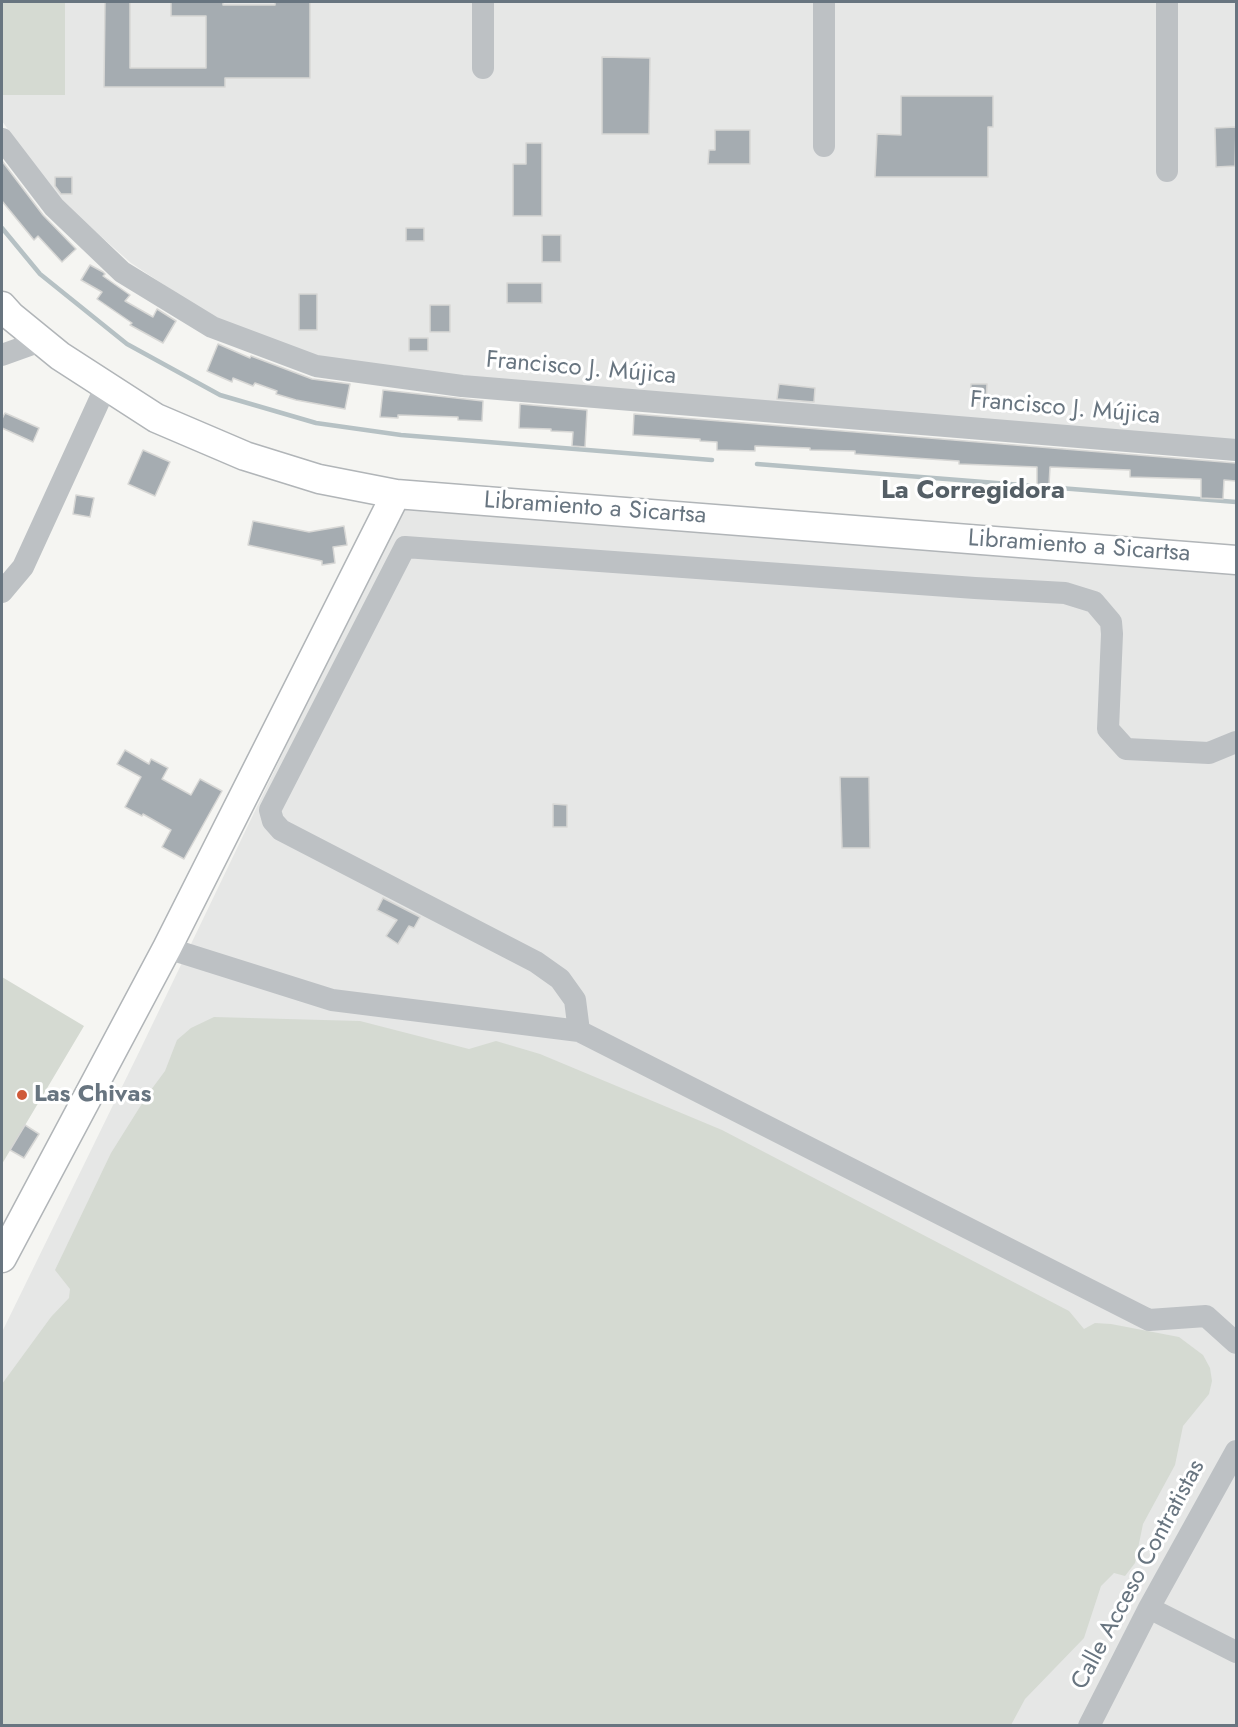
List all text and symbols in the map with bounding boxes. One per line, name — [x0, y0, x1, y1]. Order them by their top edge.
street label: Francisco J. Mújica — [485, 346, 677, 392]
street label: Francisco J. Mújica — [969, 386, 1161, 432]
district label: La Corregidora — [881, 476, 1065, 508]
street label: Libramiento a Sicartsa — [483, 487, 707, 531]
street label: Libramiento a Sicartsa — [967, 525, 1191, 569]
place label: Las Chivas — [34, 1081, 151, 1109]
marker: Las Chivas — [15, 1088, 29, 1102]
street label: Calle Acceso Contratistas — [1066, 1455, 1212, 1695]

